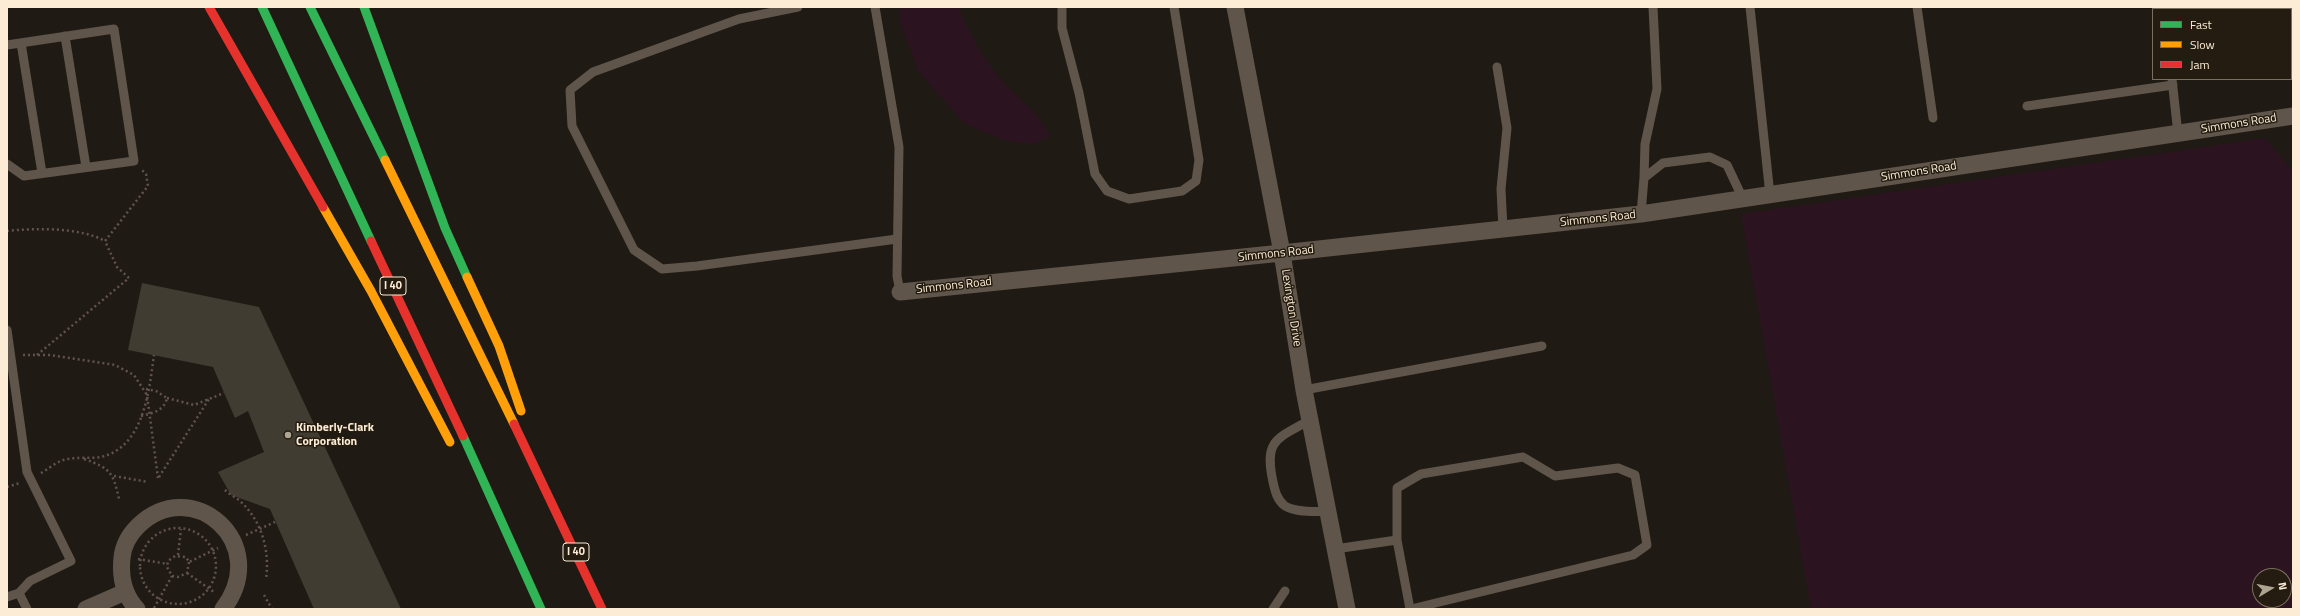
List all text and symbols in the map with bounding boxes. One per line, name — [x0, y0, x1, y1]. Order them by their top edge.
legend — [2152, 8, 2292, 80]
text: Fast — [2190, 15, 2212, 34]
text: Slow — [2190, 35, 2215, 54]
text: Jam — [2190, 55, 2210, 74]
street label: Simmons Road — [2200, 111, 2278, 137]
street label: Simmons Road — [1880, 159, 1958, 185]
street label: Simmons Road — [1559, 208, 1637, 230]
street label: Simmons Road — [1237, 243, 1315, 265]
street label: Lexington Drive — [1278, 268, 1304, 348]
street label: Simmons Road — [915, 275, 993, 297]
road number: I 40 — [380, 277, 406, 295]
place label: Kimberly-Clark Corporation — [296, 421, 374, 449]
marker: Kimberly-Clark Corporation — [283, 430, 293, 440]
road number: I 40 — [563, 543, 589, 561]
north arrow — [2252, 568, 2292, 608]
text: N — [2274, 581, 2291, 591]

